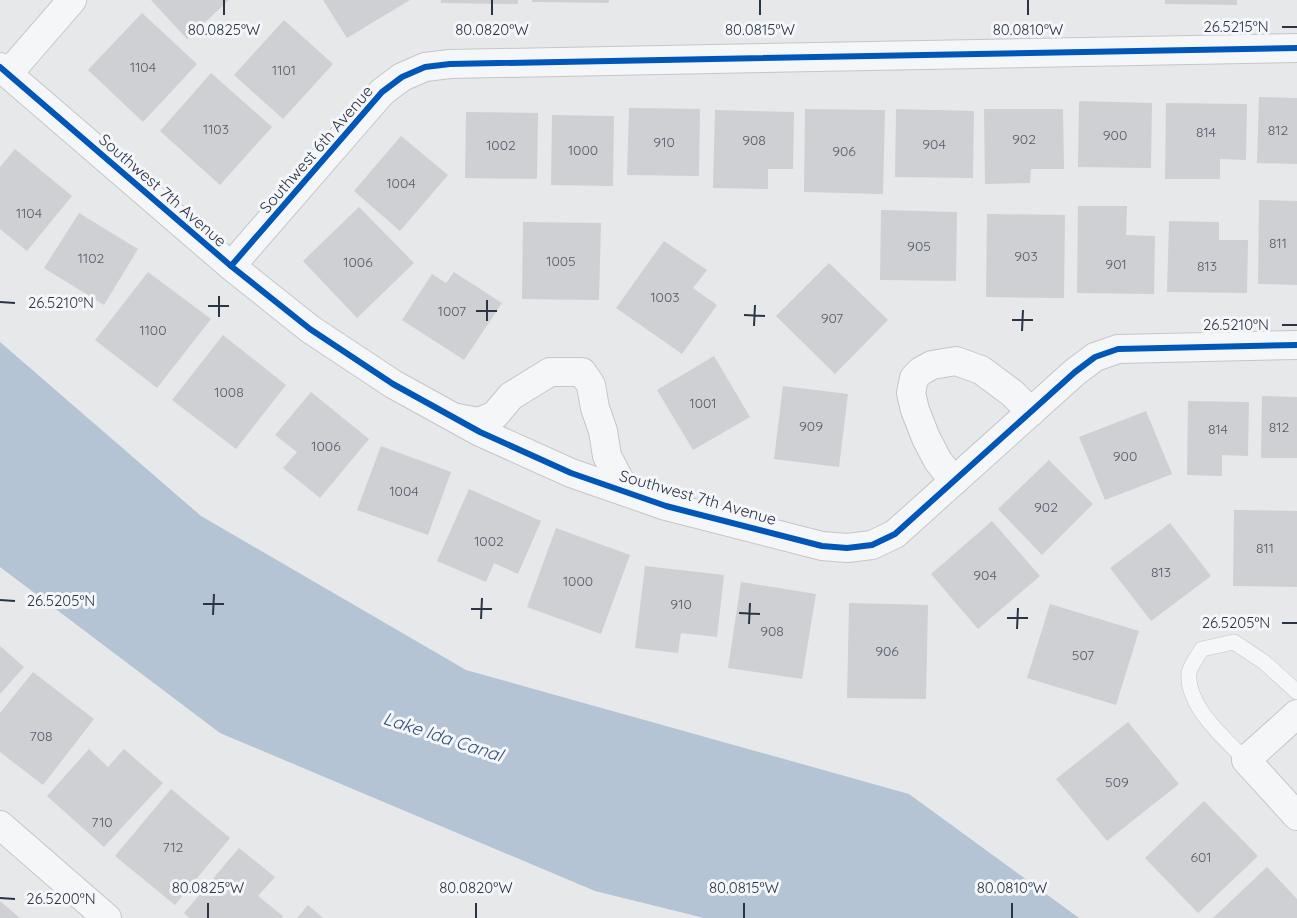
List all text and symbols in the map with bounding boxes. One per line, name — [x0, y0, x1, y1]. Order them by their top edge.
text: 26.5215°N — [1203, 17, 1269, 36]
text: 80.0825°W — [188, 20, 261, 39]
text: 80.0820°W — [455, 20, 529, 39]
text: 80.0815°W — [725, 20, 795, 39]
text: 80.0810°W — [993, 20, 1064, 39]
house number: 1104 — [130, 58, 156, 76]
house number: 1101 — [272, 61, 296, 79]
street label: Southwest 6th Avenue — [255, 81, 377, 217]
house number: 1103 — [203, 120, 229, 138]
house number: 812 — [1268, 121, 1288, 139]
house number: 814 — [1196, 123, 1216, 141]
house number: 900 — [1103, 126, 1127, 144]
street label: Southwest 7th Avenue — [95, 129, 231, 251]
house number: 902 — [1012, 130, 1036, 148]
house number: 908 — [742, 131, 766, 149]
house number: 910 — [653, 133, 675, 151]
house number: 904 — [922, 135, 946, 153]
house number: 1002 — [486, 136, 516, 154]
house number: 1000 — [568, 141, 598, 159]
house number: 906 — [832, 142, 856, 160]
house number: 1004 — [386, 174, 416, 192]
house number: 1104 — [16, 204, 42, 222]
house number: 811 — [1269, 234, 1287, 252]
house number: 905 — [907, 237, 931, 255]
house number: 903 — [1014, 247, 1038, 265]
house number: 1102 — [78, 249, 104, 267]
house number: 1005 — [546, 252, 576, 270]
house number: 1006 — [343, 253, 373, 271]
house number: 901 — [1105, 255, 1127, 273]
house number: 813 — [1197, 257, 1217, 275]
house number: 1003 — [650, 288, 680, 306]
text: 26.5210°N — [28, 293, 94, 312]
house number: 1007 — [438, 302, 466, 320]
house number: 907 — [821, 309, 843, 327]
text: 26.5210°N — [1203, 315, 1269, 334]
house number: 1100 — [139, 321, 167, 339]
house number: 1008 — [214, 383, 244, 401]
house number: 1001 — [689, 394, 717, 412]
house number: 909 — [799, 417, 823, 435]
house number: 812 — [1269, 418, 1289, 436]
house number: 814 — [1208, 420, 1228, 438]
house number: 1006 — [311, 437, 341, 455]
house number: 900 — [1113, 447, 1137, 465]
street label: Southwest 7th Avenue — [617, 465, 779, 529]
house number: 1004 — [389, 482, 419, 500]
house number: 902 — [1034, 498, 1058, 516]
house number: 1002 — [474, 532, 504, 550]
house number: 811 — [1256, 539, 1274, 557]
house number: 813 — [1151, 563, 1171, 581]
house number: 904 — [973, 566, 997, 584]
house number: 1000 — [563, 572, 593, 590]
text: 26.5205°N — [27, 591, 95, 610]
house number: 910 — [670, 595, 692, 613]
text: 26.5205°N — [1202, 613, 1270, 632]
house number: 908 — [760, 622, 784, 640]
house number: 906 — [875, 642, 899, 660]
house number: 507 — [1072, 646, 1094, 664]
water label: Lake Ida Canal — [381, 706, 508, 767]
house number: 708 — [29, 727, 53, 745]
house number: 509 — [1105, 773, 1129, 791]
house number: 710 — [91, 813, 113, 831]
house number: 712 — [163, 838, 184, 856]
house number: 601 — [1190, 848, 1212, 866]
text: 80.0825°W — [172, 878, 245, 897]
text: 80.0820°W — [439, 878, 513, 897]
text: 80.0815°W — [709, 878, 779, 897]
text: 80.0810°W — [977, 878, 1048, 897]
text: 26.5200°N — [26, 889, 96, 908]

